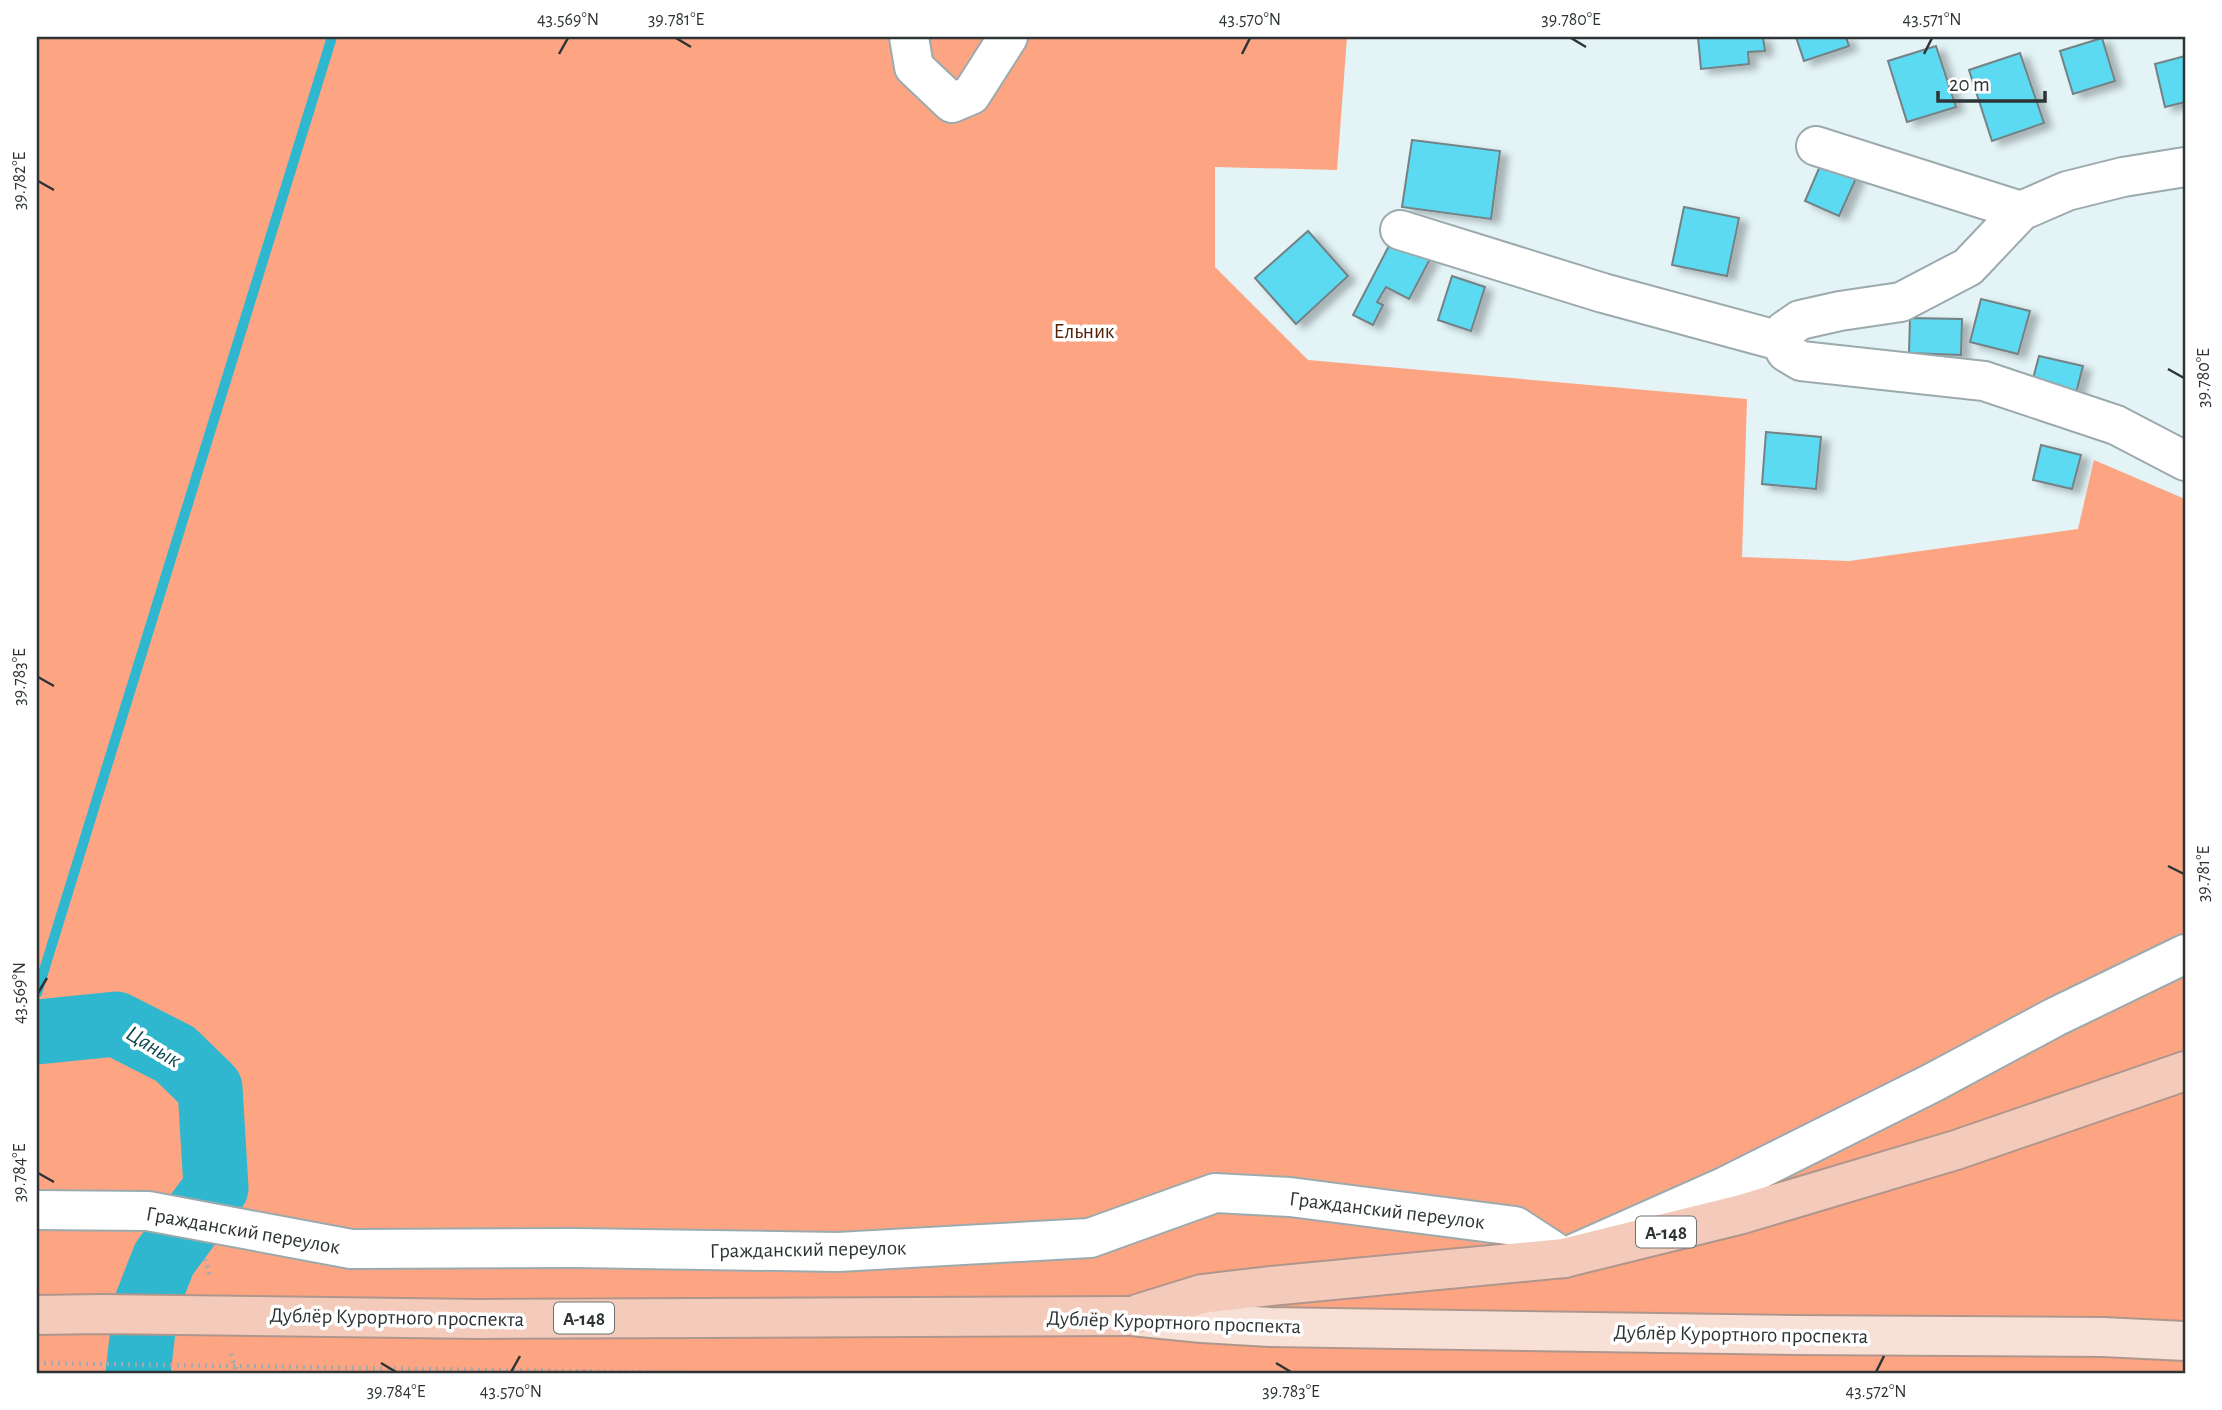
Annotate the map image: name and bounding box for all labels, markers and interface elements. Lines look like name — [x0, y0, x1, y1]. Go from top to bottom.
text: 43.569°N — [537, 11, 599, 29]
text: 39.781°E — [648, 11, 704, 29]
text: 43.570°N — [1219, 11, 1281, 29]
text: 39.780°E — [1541, 11, 1601, 29]
text: 43.571°N — [1903, 11, 1962, 29]
scale bar — [1938, 60, 2045, 104]
text: 20 m — [1949, 74, 1990, 95]
text: 39.782°E — [11, 152, 29, 210]
park label: Ельник — [1054, 321, 1115, 342]
text: 39.780°E — [2195, 348, 2213, 408]
text: 39.783°E — [11, 648, 29, 706]
text: 39.781°E — [2195, 846, 2213, 902]
text: 43.569°N — [11, 962, 29, 1024]
water label: Цанык — [122, 1022, 185, 1073]
text: 39.784°E — [11, 1143, 29, 1202]
street label: Гражданский переулок — [1288, 1188, 1486, 1233]
street label: Гражданский переулок — [144, 1203, 342, 1258]
road number: А-148 — [1636, 1216, 1696, 1248]
street label: Гражданский переулок — [709, 1237, 907, 1262]
road number: А-148 — [554, 1302, 614, 1334]
street label: Дублёр Курортного проспекта — [270, 1305, 525, 1330]
street label: Дублёр Курортного проспекта — [1046, 1308, 1302, 1337]
street label: Дублёр Курортного проспекта — [1614, 1322, 1869, 1347]
text: 39.784°E — [367, 1383, 426, 1401]
text: 43.570°N — [480, 1383, 542, 1401]
text: 39.783°E — [1262, 1383, 1320, 1401]
text: 43.572°N — [1846, 1383, 1906, 1401]

